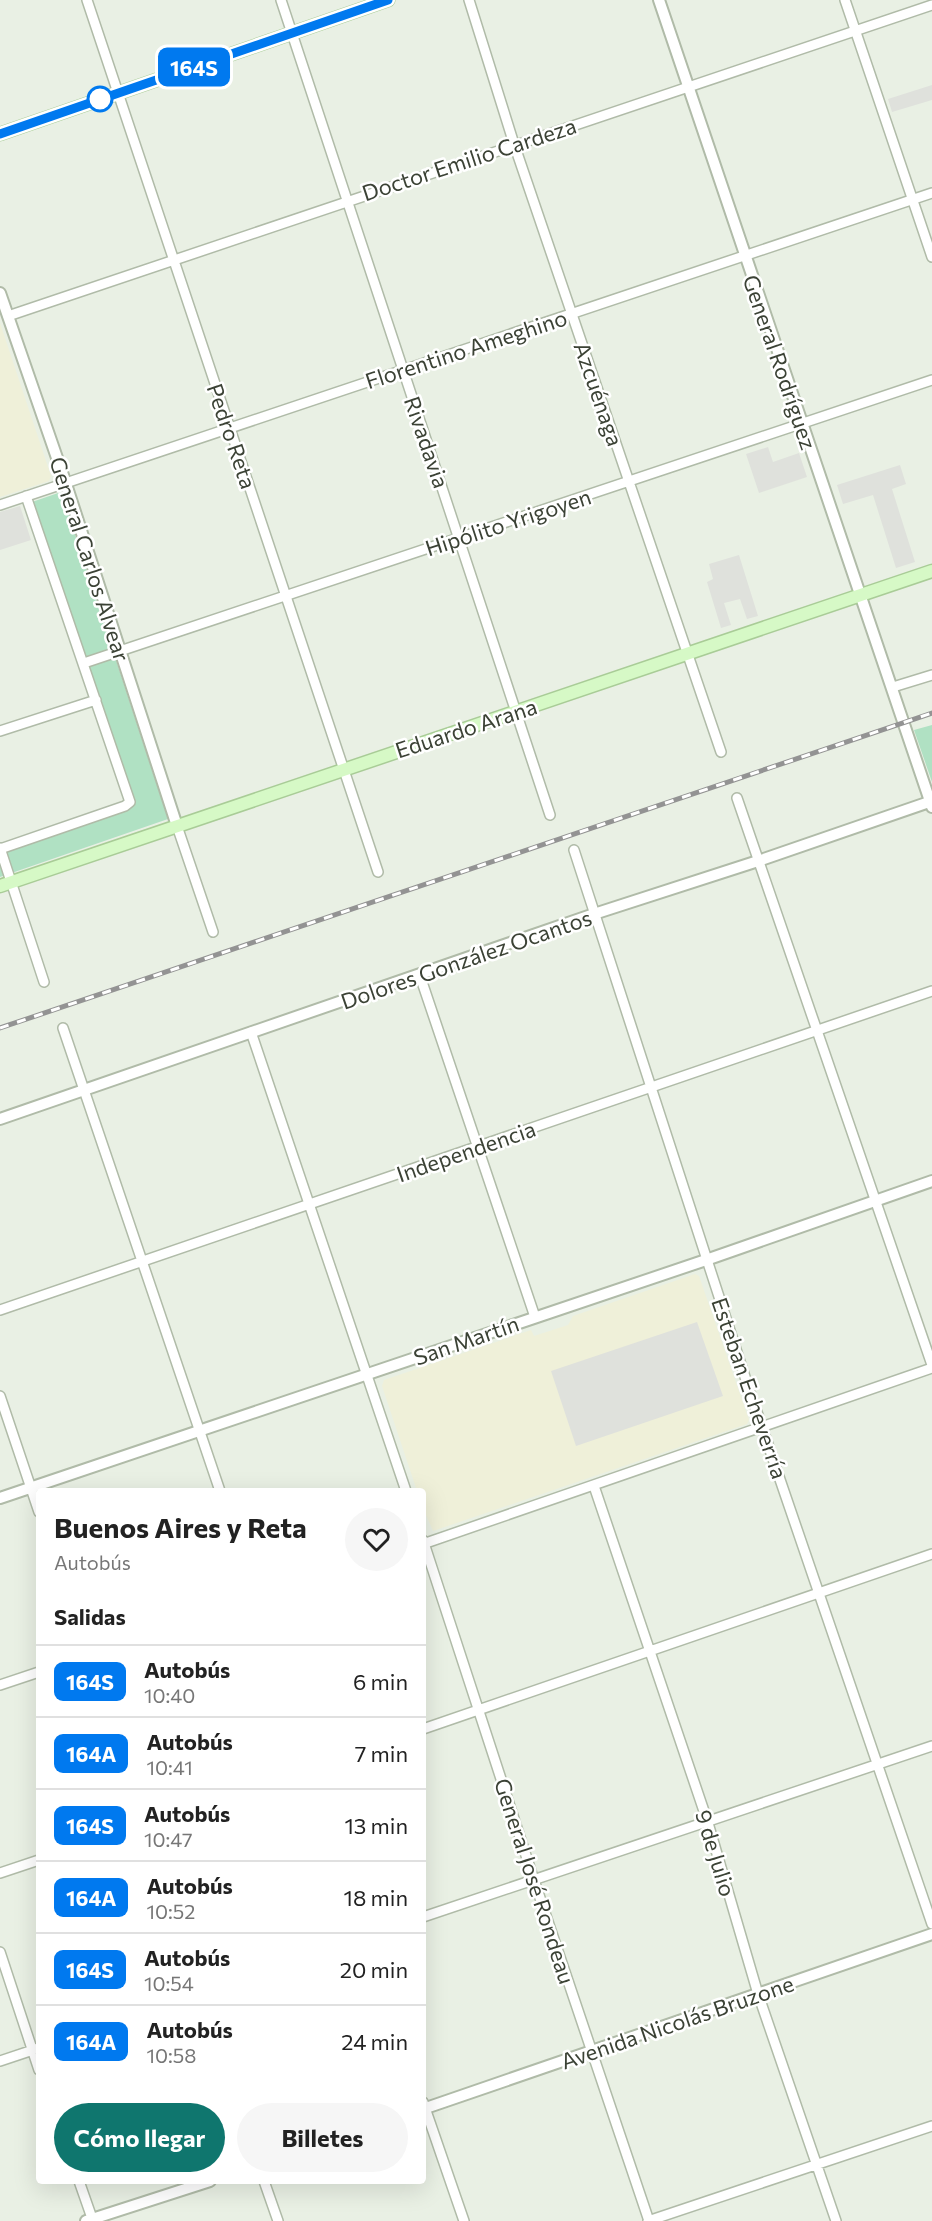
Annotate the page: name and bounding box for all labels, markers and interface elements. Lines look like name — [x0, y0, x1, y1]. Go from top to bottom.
line badge: 164S — [152, 48, 236, 86]
text: 164S — [170, 55, 218, 80]
unlabelled marker — [87, 86, 113, 112]
street label: Doctor Emilio Cardeza — [359, 112, 579, 206]
street label: General Rodríguez — [737, 271, 823, 453]
street label: Florentino Ameghino — [362, 304, 570, 394]
street label: Azcuénaga — [569, 338, 629, 450]
street label: Pedro Reta — [201, 380, 263, 492]
street label: Rivadavia — [399, 393, 455, 491]
street label: General Carlos Alvear — [44, 453, 136, 665]
street label: Hipólito Yrigoyen — [422, 482, 594, 562]
street label: Eduardo Arana — [392, 692, 540, 764]
street label: Dolores González Ocantos — [337, 903, 595, 1015]
street label: Independencia — [393, 1115, 539, 1187]
street label: Esteban Echeverría — [706, 1294, 794, 1482]
street label: San Martín — [410, 1309, 522, 1371]
button: heart — [345, 1508, 408, 1571]
text: Buenos Aires y Reta — [54, 1510, 307, 1544]
text: Autobús — [54, 1550, 131, 1574]
text: Salidas — [54, 1603, 126, 1630]
text: Autobús — [144, 1656, 230, 1683]
text: 6 min — [353, 1668, 408, 1695]
text: 164S — [66, 1669, 114, 1694]
text: 10:40 — [144, 1683, 195, 1707]
text: Autobús — [146, 1728, 233, 1755]
text: 7 min — [355, 1740, 408, 1767]
text: 164A — [66, 1741, 116, 1766]
text: 10:41 — [146, 1755, 193, 1779]
street label: General José Rondeau — [489, 1775, 581, 1987]
text: Autobús — [144, 1800, 230, 1827]
street label: 9 de Julio — [690, 1806, 742, 1900]
text: 13 min — [344, 1812, 408, 1839]
text: 164S — [66, 1813, 114, 1838]
text: 10:47 — [144, 1827, 192, 1851]
text: Autobús — [146, 1872, 233, 1899]
text: 18 min — [344, 1884, 408, 1911]
text: 164A — [66, 1885, 116, 1910]
text: 10:52 — [146, 1899, 195, 1923]
text: Autobús — [144, 1944, 230, 1971]
text: 20 min — [340, 1956, 408, 1983]
text: 164S — [66, 1957, 114, 1982]
street label: Avenida Nicolás Bruzone — [557, 1969, 797, 2075]
text: 10:54 — [144, 1971, 194, 1995]
text: Autobús — [146, 2016, 233, 2043]
text: 24 min — [341, 2028, 408, 2055]
text: 164A — [66, 2029, 116, 2054]
text: 10:58 — [146, 2043, 196, 2067]
button: Cómo llegar — [54, 2103, 225, 2172]
button: Billetes — [237, 2103, 408, 2172]

